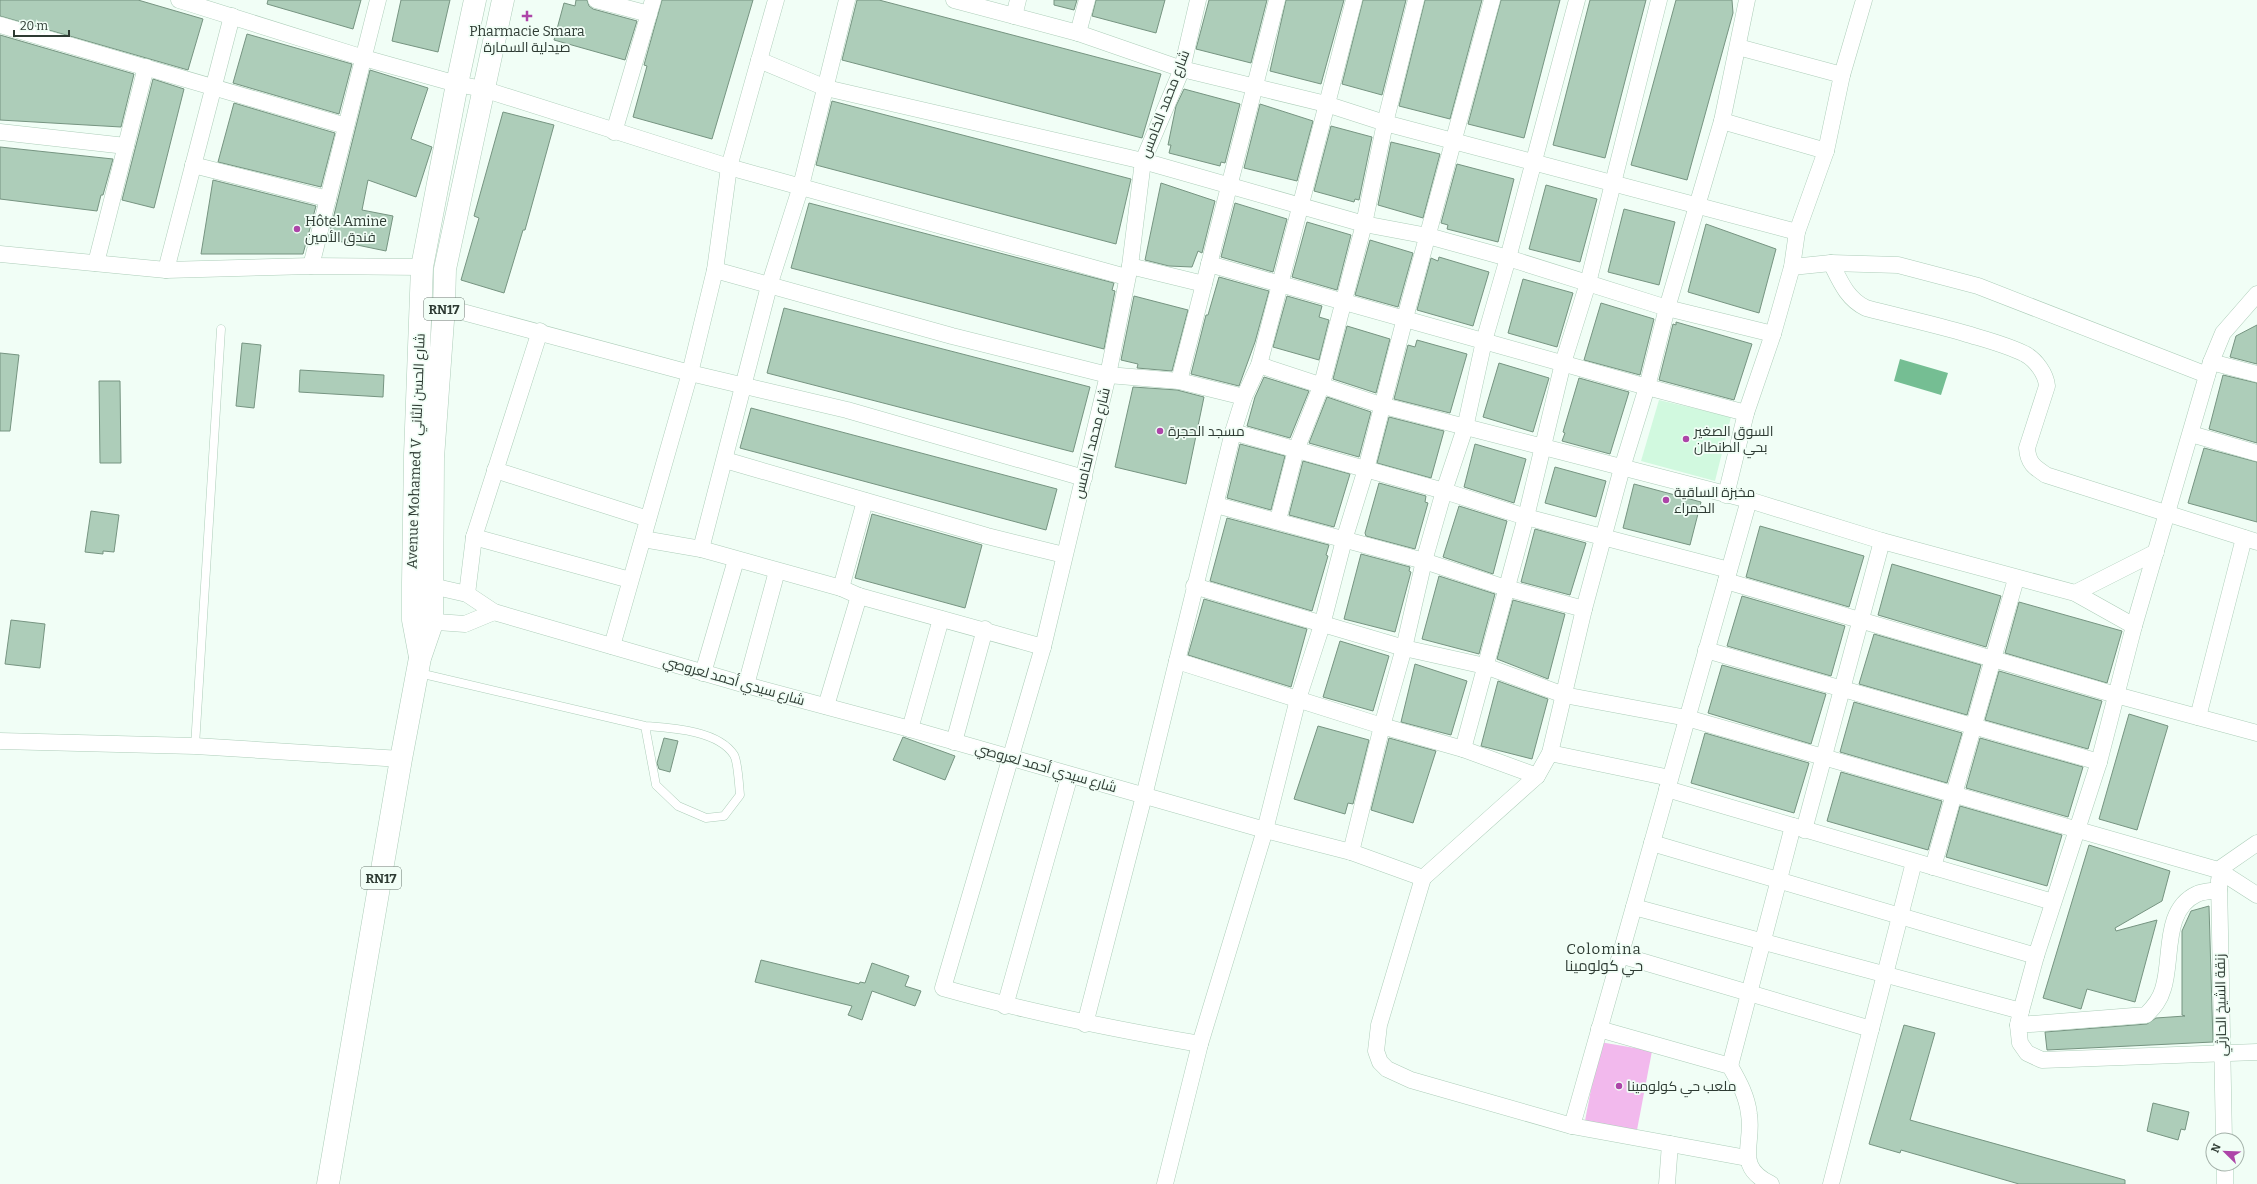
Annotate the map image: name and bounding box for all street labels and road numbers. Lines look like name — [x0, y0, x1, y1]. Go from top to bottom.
street label: شارع محمد الخامس — [1137, 48, 1193, 160]
road number: RN17 — [424, 298, 464, 320]
street label: Avenue Mohamed V شارع الحسن الثاني — [403, 333, 432, 569]
street label: شارع محمد الخامس — [1070, 386, 1114, 500]
street label: شارع سيدي أحمد لعروصي — [660, 652, 807, 712]
street label: شارع سيدي أحمد لعروصي — [972, 739, 1119, 799]
road number: RN17 — [361, 867, 401, 889]
street label: زنقة الشيخ الحارثي — [2212, 954, 2233, 1056]

